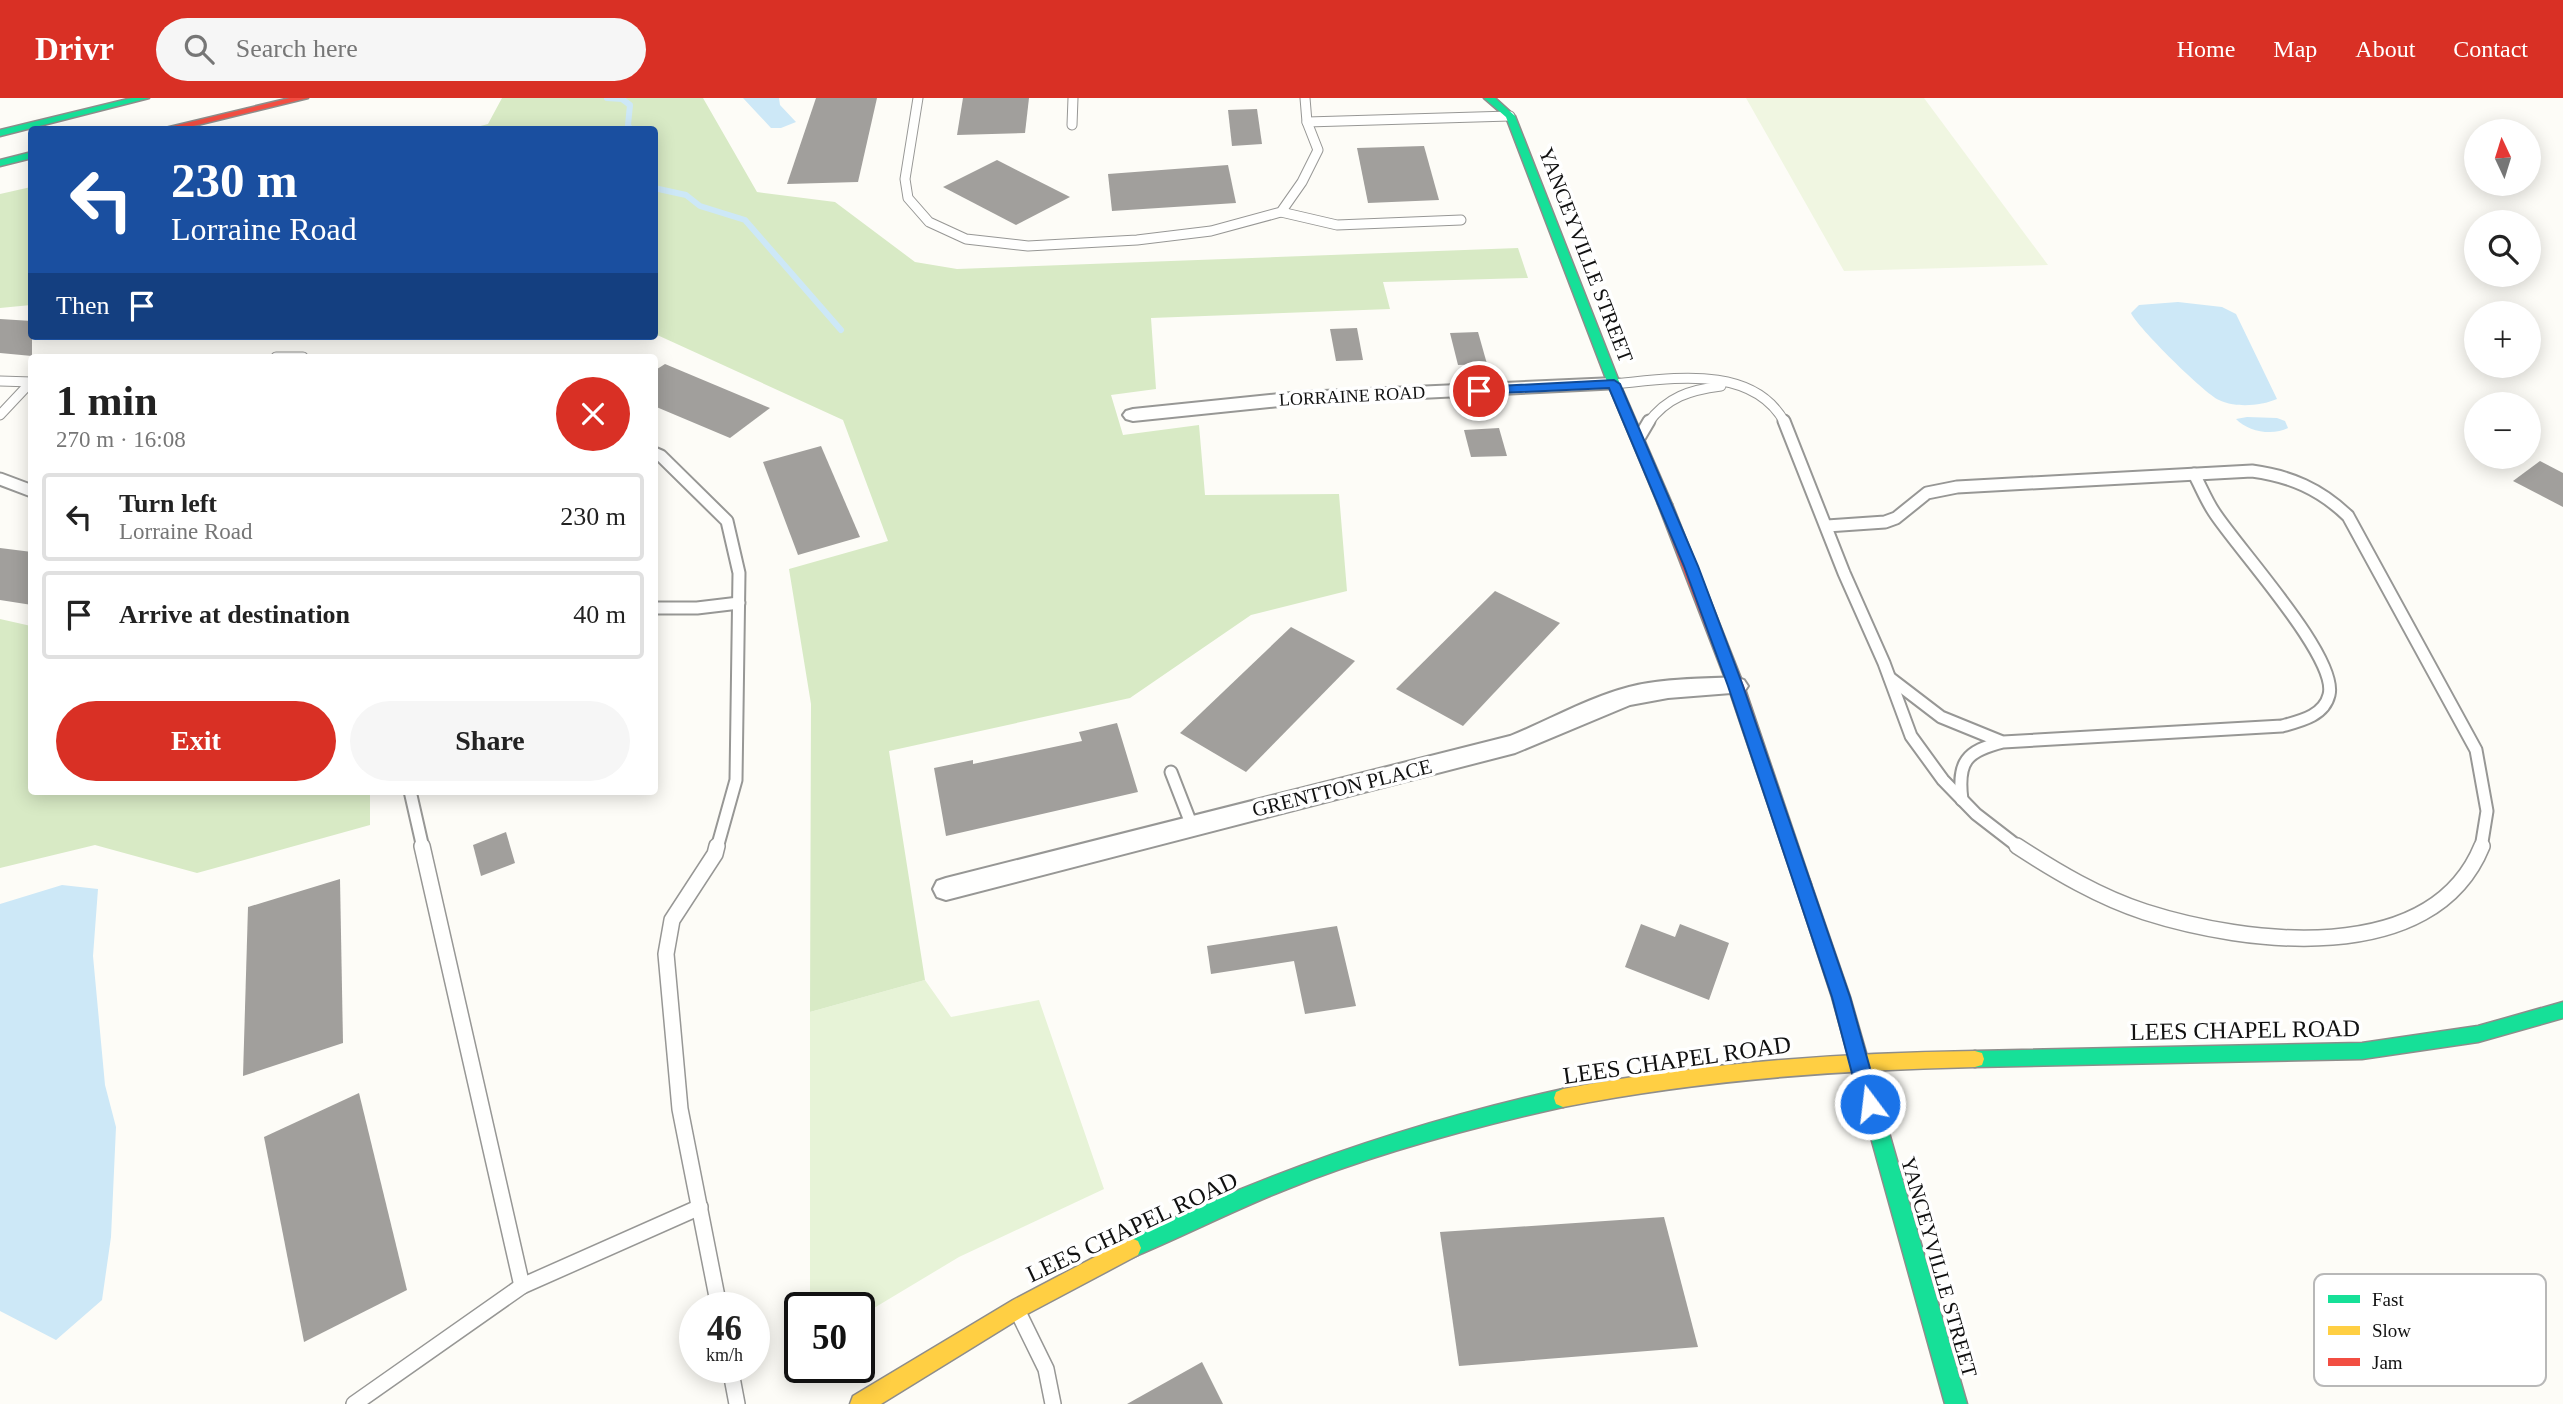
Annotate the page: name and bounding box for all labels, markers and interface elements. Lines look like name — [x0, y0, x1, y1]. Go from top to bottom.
search box — [156, 18, 646, 81]
icon: search — [180, 30, 218, 68]
text: Drivr — [35, 31, 114, 67]
text: Search here — [236, 34, 358, 63]
text: Home — [2177, 36, 2235, 62]
text: Map — [2273, 36, 2317, 62]
text: About — [2355, 36, 2415, 62]
text: Contact — [2453, 36, 2528, 62]
north arrow — [2464, 119, 2541, 196]
map controls — [2464, 119, 2541, 469]
street label: YANCEYVILLE STREET — [1534, 144, 1638, 366]
text: 230 m — [171, 153, 298, 208]
icon: left — [56, 154, 147, 245]
button: search — [2464, 210, 2541, 287]
text: Lorraine Road — [171, 211, 357, 247]
icon: arrive — [123, 287, 161, 325]
text: Then — [56, 291, 109, 320]
button: + — [2464, 301, 2541, 378]
pin — [1449, 361, 1509, 421]
icon: arrive — [1460, 372, 1498, 410]
button: close — [556, 377, 630, 451]
text: 1 min — [56, 378, 158, 424]
street label: LORRAINE ROAD — [1278, 382, 1426, 410]
button: − — [2464, 392, 2541, 469]
text: 270 m · 16:08 — [56, 427, 186, 452]
text: Turn left — [119, 489, 217, 518]
icon: left — [60, 498, 98, 536]
text: 230 m — [560, 502, 626, 531]
text: Lorraine Road — [119, 519, 252, 544]
icon: arrive — [60, 596, 98, 634]
text: Arrive at destination — [119, 600, 350, 629]
text: 40 m — [573, 600, 626, 629]
button: Exit — [56, 701, 336, 781]
button: Share — [350, 701, 630, 781]
street label: GRENTTON PLACE — [1250, 754, 1434, 822]
street label: LEES CHAPEL ROAD — [2130, 1015, 2360, 1045]
street label: LEES CHAPEL ROAD — [1561, 1031, 1793, 1089]
position arrow — [1833, 1067, 1907, 1141]
street label: YANCEYVILLE STREET — [1896, 1154, 1982, 1380]
street label: LEES CHAPEL ROAD — [1022, 1167, 1242, 1287]
legend — [2314, 1274, 2546, 1386]
text: Fast — [2372, 1289, 2404, 1310]
speed limit sign: 50 — [784, 1292, 875, 1383]
text: 46 — [707, 1309, 742, 1348]
text: Slow — [2372, 1320, 2411, 1341]
text: km/h — [706, 1345, 743, 1365]
text: Jam — [2372, 1352, 2403, 1373]

